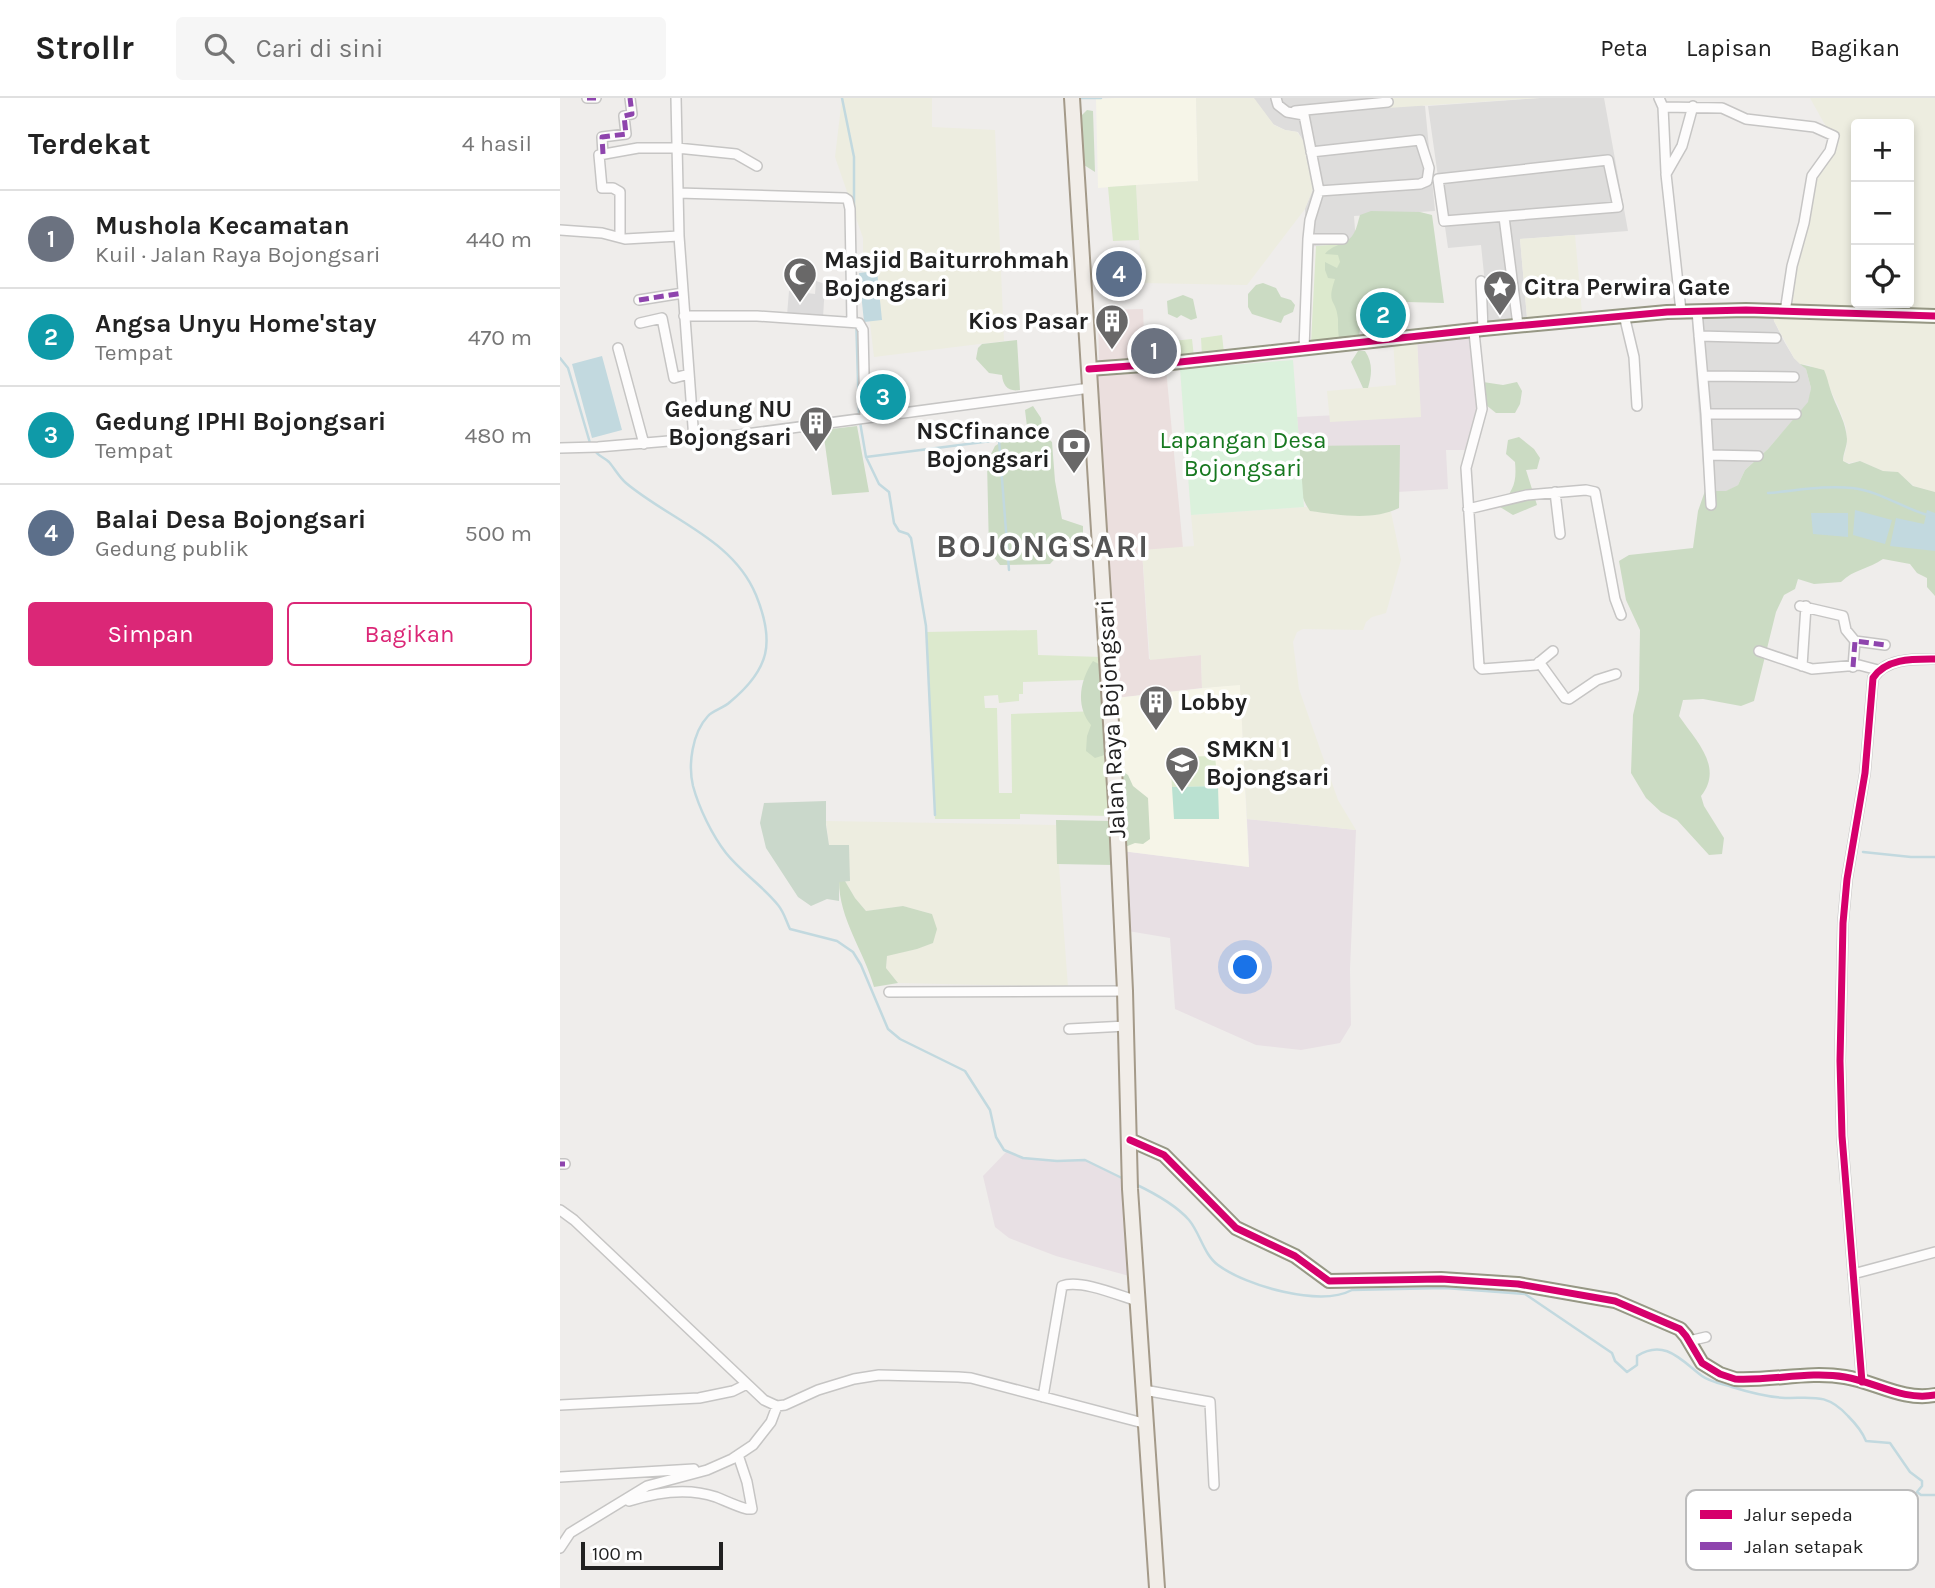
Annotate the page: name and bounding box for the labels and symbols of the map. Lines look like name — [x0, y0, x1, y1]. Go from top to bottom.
place label: Masjid Baiturrohmah Bojongsari — [824, 246, 1070, 302]
pin: 4 — [1096, 248, 1142, 300]
mosque icon: Masjid Baiturrohmah Bojongsari — [781, 255, 819, 304]
place icon: Citra Perwira Gate — [1481, 268, 1519, 317]
place label: Citra Perwira Gate — [1524, 273, 1730, 301]
pin: 2 — [1360, 289, 1406, 341]
building icon: Kios Pasar — [1093, 302, 1131, 351]
place label: Kios Pasar — [968, 307, 1089, 335]
pin: 1 — [1131, 325, 1177, 377]
pin: 3 — [860, 371, 906, 423]
place label: Gedung NU Bojongsari — [664, 395, 792, 451]
building icon: Gedung NU Bojongsari — [797, 404, 835, 453]
place label: NSCfinance Bojongsari — [916, 417, 1050, 473]
bank icon: NSCfinance Bojongsari — [1055, 426, 1093, 475]
park label: Lapangan Desa Bojongsari — [1159, 426, 1327, 482]
district label: BOJONGSARI — [936, 528, 1150, 565]
street label: Jalan Raya Bojongsari — [1091, 599, 1131, 839]
building icon: Lobby — [1137, 683, 1175, 732]
place label: Lobby — [1180, 688, 1247, 716]
place label: SMKN 1 Bojongsari — [1206, 735, 1330, 791]
school or university icon: SMKN 1 Bojongsari — [1163, 744, 1201, 793]
your location — [1228, 950, 1262, 984]
legend — [1686, 1490, 1918, 1570]
text: Jalur sepeda — [1744, 1504, 1853, 1526]
text: Jalan setapak — [1744, 1536, 1864, 1558]
scale bar — [581, 1539, 723, 1571]

